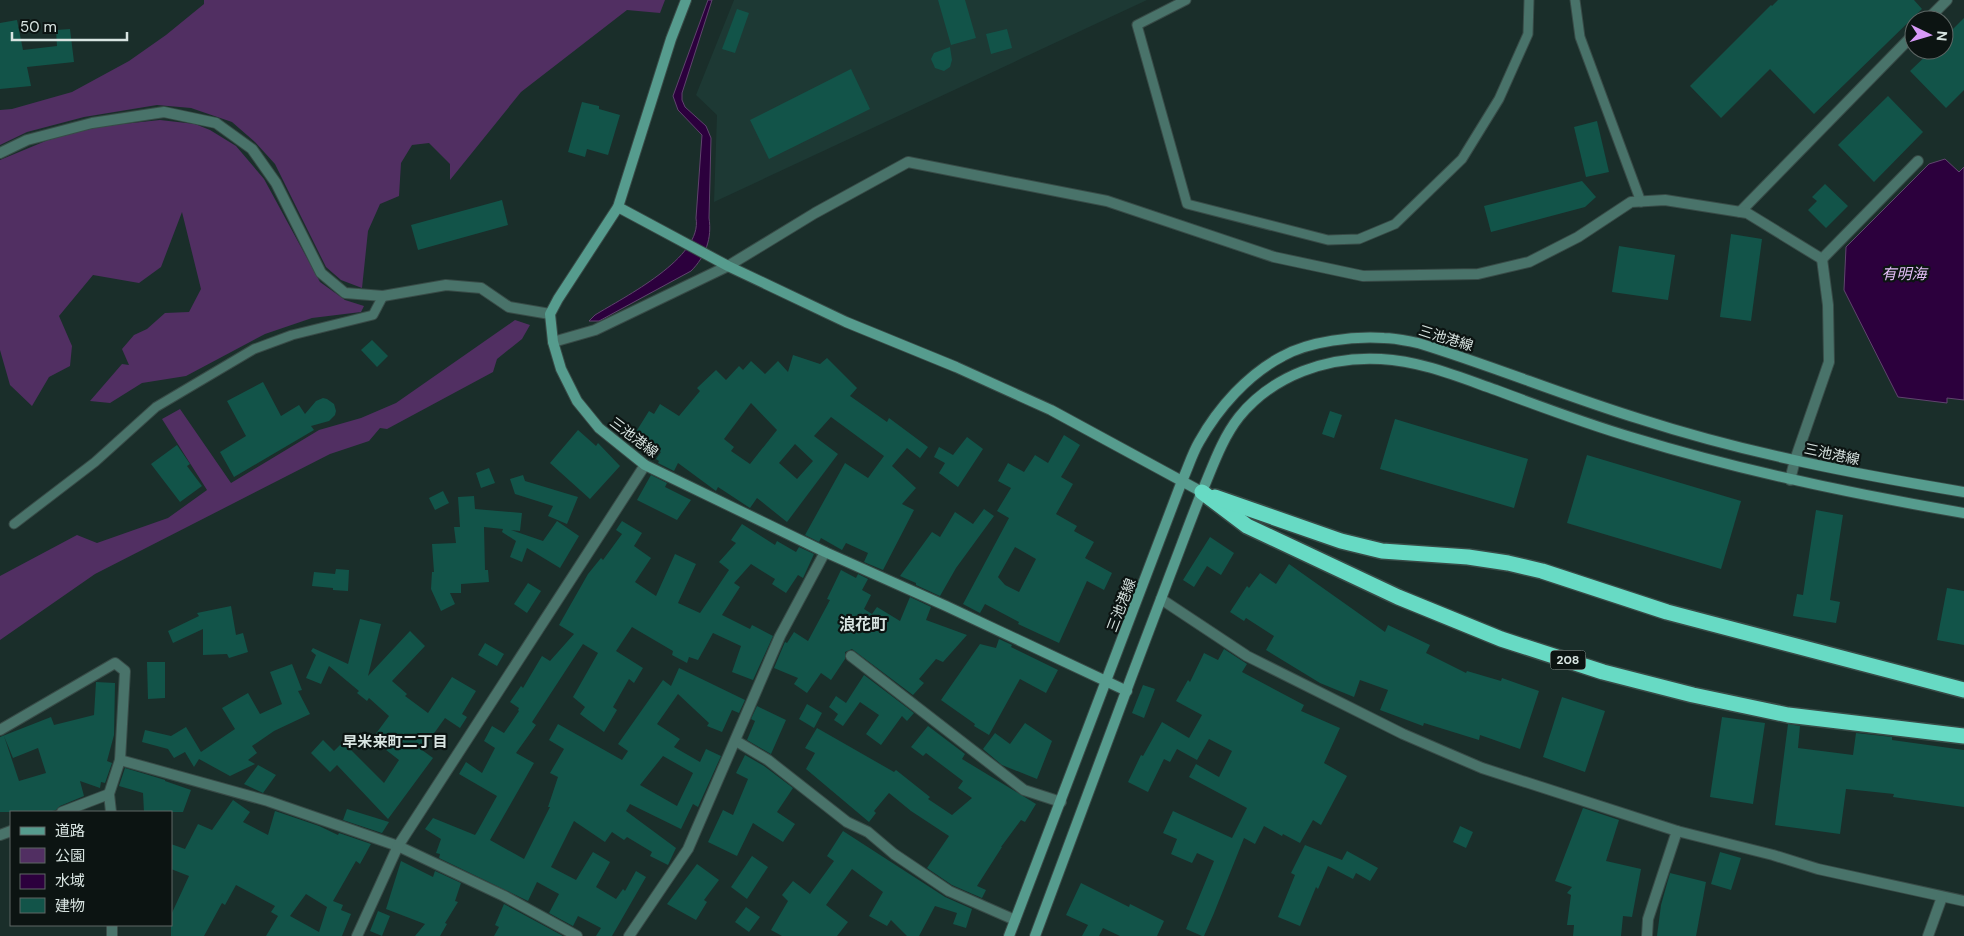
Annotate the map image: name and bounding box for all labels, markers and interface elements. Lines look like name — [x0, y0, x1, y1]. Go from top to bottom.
scale bar — [12, 10, 128, 42]
north arrow — [1904, 10, 1954, 60]
text: 50 m — [20, 17, 57, 37]
text: N — [1933, 30, 1951, 42]
water label: 有明海 — [1881, 264, 1928, 284]
street label: 三池港線 — [1417, 321, 1475, 355]
street label: 三池港線 — [606, 413, 662, 461]
street label: 三池港線 — [1803, 439, 1861, 469]
street label: 三池港線 — [1103, 576, 1139, 634]
district label: 浪花町 — [839, 614, 887, 635]
road number: 208 — [1550, 650, 1586, 670]
district label: 早米来町二丁目 — [342, 732, 448, 752]
legend — [10, 811, 172, 926]
text: 道路 — [55, 821, 85, 841]
text: 公園 — [55, 846, 85, 866]
text: 水域 — [55, 871, 85, 891]
text: 建物 — [55, 896, 85, 916]

